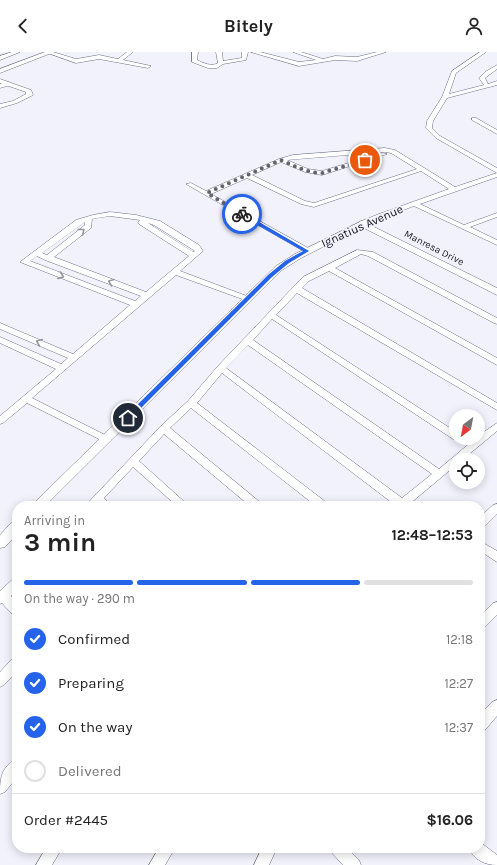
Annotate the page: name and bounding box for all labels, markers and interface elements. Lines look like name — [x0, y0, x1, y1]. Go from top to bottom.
icon: back — [12, 15, 34, 37]
text: Bitely — [224, 15, 273, 37]
icon: person — [463, 15, 485, 37]
pin — [348, 143, 382, 177]
icon: bag — [354, 149, 376, 171]
courier — [222, 194, 262, 234]
street label: Ignatius Avenue — [319, 202, 405, 250]
icon: bike — [231, 203, 253, 225]
one-way arrow — [77, 228, 85, 235]
street label: Manresa Drive — [402, 228, 466, 268]
one-way arrow — [57, 271, 64, 279]
one-way arrow — [108, 278, 115, 286]
one-way arrow — [36, 339, 43, 347]
pin — [111, 401, 145, 435]
icon: home — [117, 407, 139, 429]
north arrow — [449, 409, 485, 445]
map controls — [449, 409, 485, 489]
button: locate — [449, 453, 485, 489]
text: Arriving in — [24, 513, 85, 528]
text: 12:48–12:53 — [392, 526, 473, 544]
text: 3 min — [24, 527, 96, 558]
text: On the way · 290 m — [24, 591, 135, 606]
icon: check — [24, 628, 46, 650]
text: Confirmed — [58, 630, 130, 648]
text: 12:18 — [446, 632, 473, 647]
icon: check — [24, 672, 46, 694]
text: Preparing — [58, 674, 124, 692]
text: 12:27 — [445, 676, 473, 691]
icon: check — [24, 716, 46, 738]
text: On the way — [58, 718, 132, 736]
text: 12:37 — [444, 720, 473, 735]
text: Delivered — [58, 762, 122, 780]
text: Order #2445 — [24, 811, 108, 829]
text: $16.06 — [426, 811, 473, 829]

